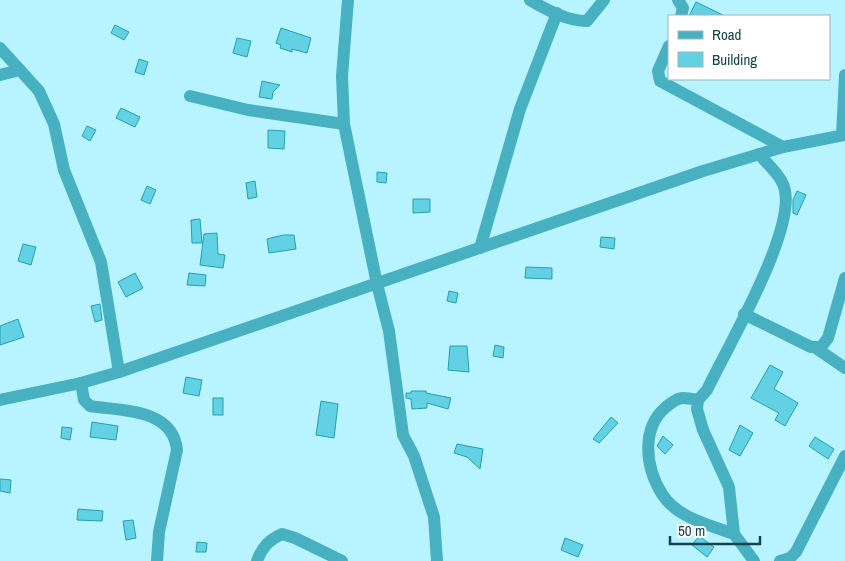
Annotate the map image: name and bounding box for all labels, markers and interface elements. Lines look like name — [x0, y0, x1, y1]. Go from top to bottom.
legend — [668, 15, 830, 80]
text: Road — [712, 24, 741, 45]
text: Building — [712, 49, 757, 70]
scale bar — [670, 514, 760, 546]
text: 50 m — [678, 520, 705, 541]

